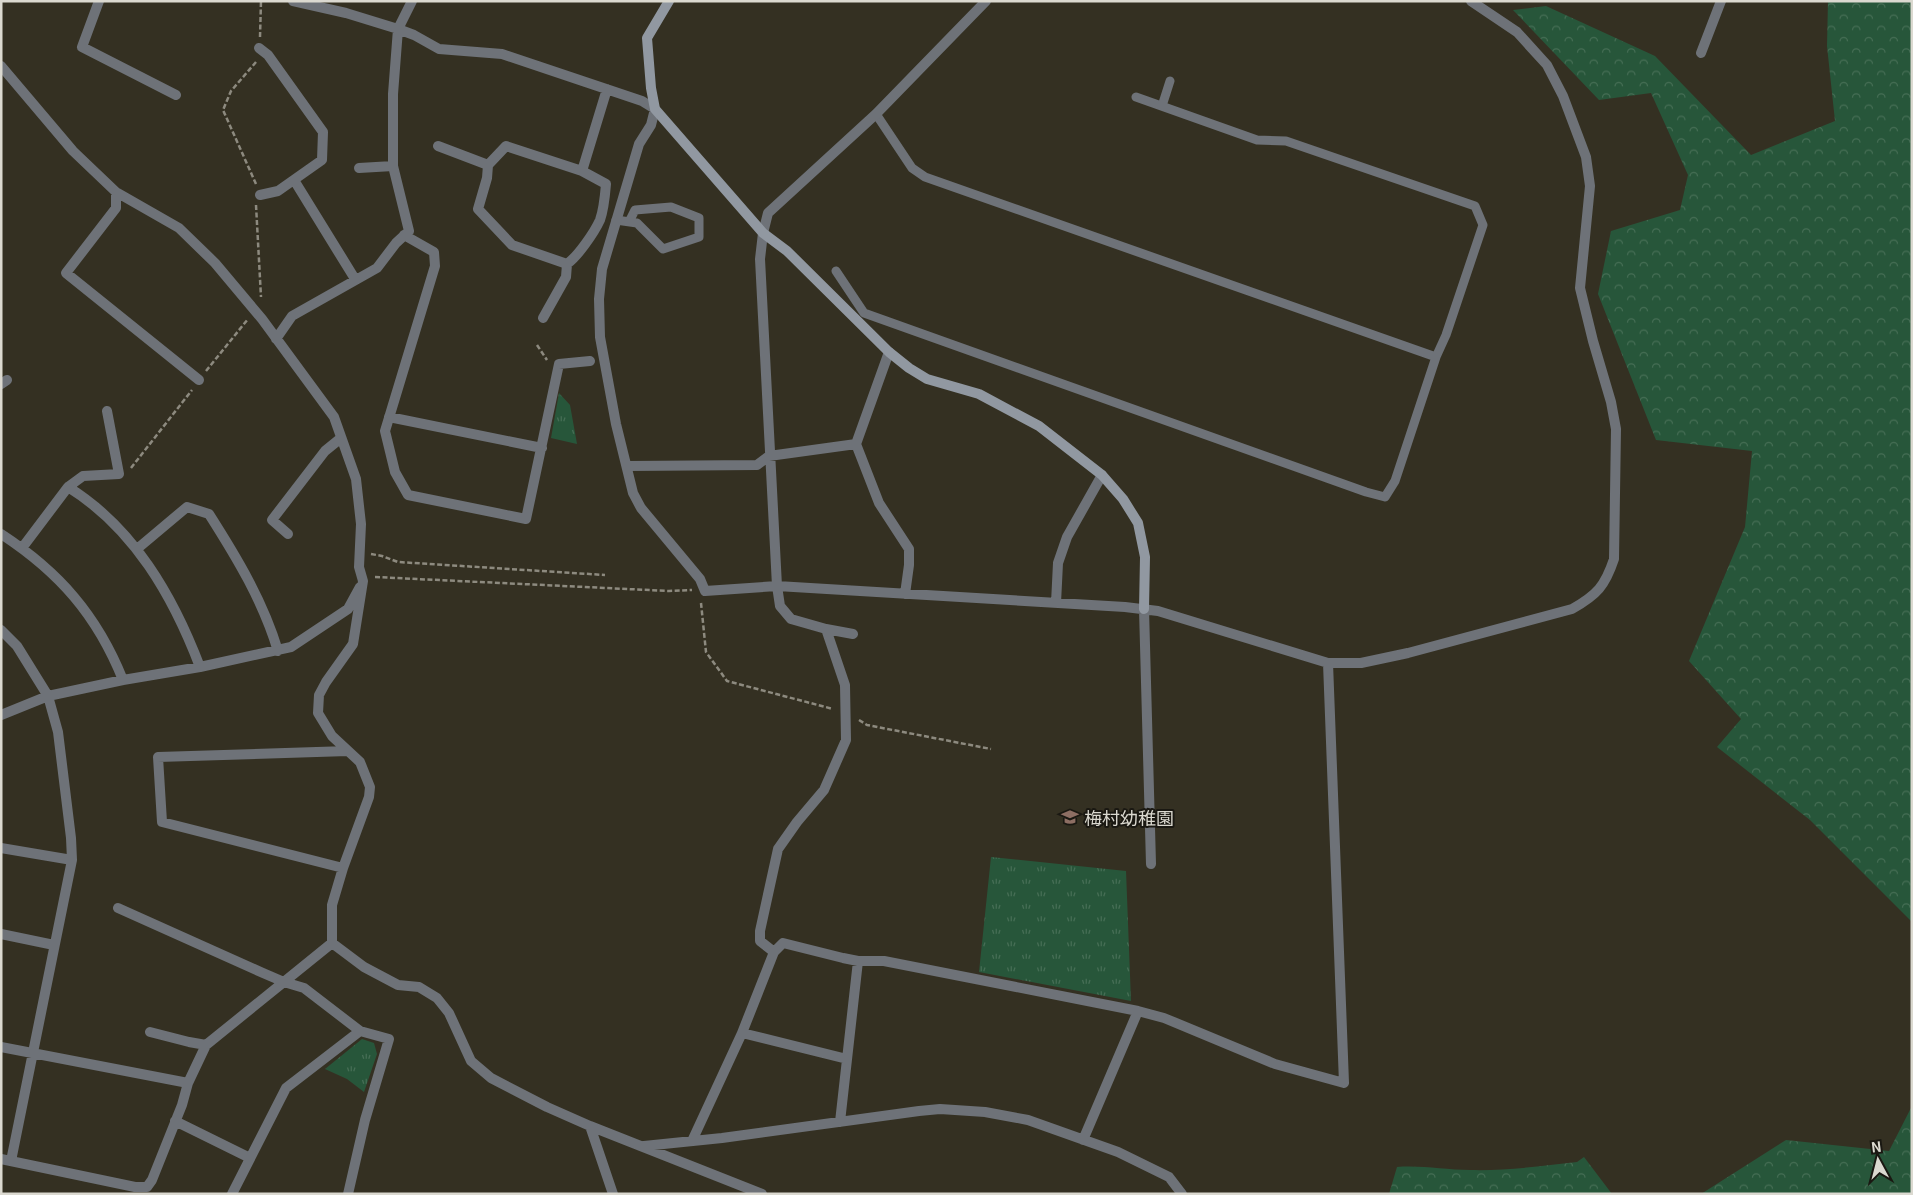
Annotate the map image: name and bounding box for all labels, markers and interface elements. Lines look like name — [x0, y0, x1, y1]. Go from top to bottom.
place label: 梅村幼稚園 — [1084, 804, 1174, 830]
school or university icon: 梅村幼稚園 — [1060, 807, 1080, 827]
north arrow — [1853, 1135, 1903, 1185]
text: N — [1870, 1136, 1883, 1157]

